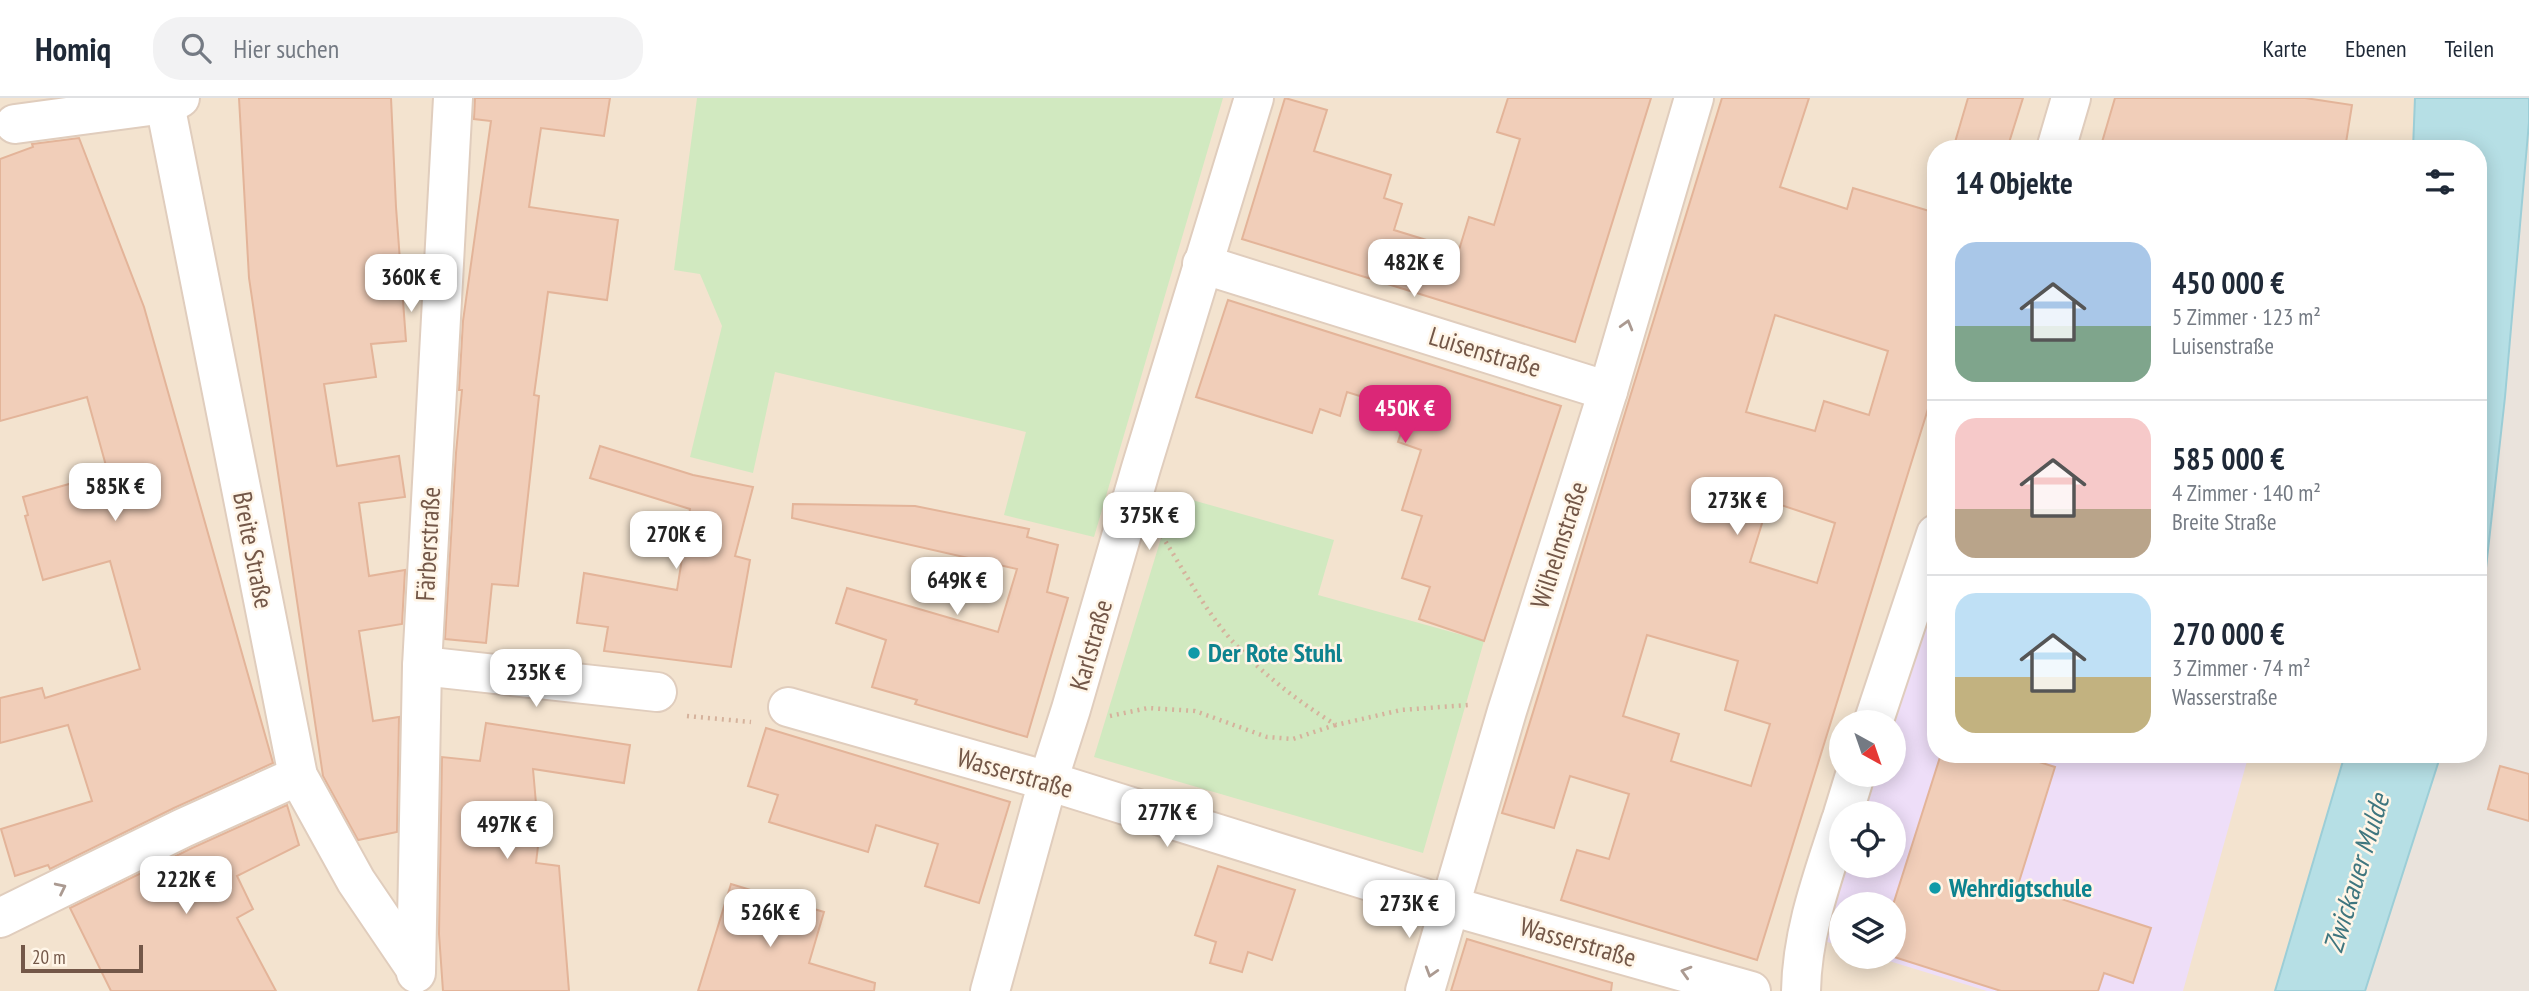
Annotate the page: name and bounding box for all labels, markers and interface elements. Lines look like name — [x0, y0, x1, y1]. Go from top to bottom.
search box — [153, 17, 643, 80]
text: Homiq — [35, 27, 111, 70]
icon: search — [177, 29, 215, 67]
text: Hier suchen — [233, 32, 339, 65]
text: Karte — [2263, 33, 2307, 64]
text: Ebenen — [2345, 33, 2407, 64]
text: Teilen — [2445, 33, 2494, 64]
text: 14 Objekte — [1955, 163, 2073, 202]
icon: filters — [2421, 163, 2459, 201]
pin: 482K € — [1357, 240, 1471, 299]
text: 482K € — [1384, 247, 1444, 276]
pin: 360K € — [354, 254, 468, 314]
text: 360K € — [381, 262, 441, 291]
text: 450 000 € — [2172, 263, 2285, 302]
icon: home — [2011, 270, 2095, 354]
text: 5 Zimmer · 123 m² — [2172, 302, 2321, 331]
street label: Luisenstraße — [1425, 319, 1545, 384]
one-way arrow — [1619, 319, 1634, 331]
text: Luisenstraße — [2172, 331, 2274, 360]
pin: 450K € — [1348, 386, 1462, 445]
text: 450K € — [1375, 393, 1435, 422]
text: 585 000 € — [2172, 439, 2285, 478]
icon: home — [2011, 446, 2095, 530]
pin: 585K € — [58, 464, 172, 523]
text: 585K € — [85, 471, 145, 500]
street label: Wilhelmstraße — [1523, 477, 1594, 612]
pin: 273K € — [1680, 478, 1794, 537]
text: 4 Zimmer · 140 m² — [2172, 478, 2321, 507]
text: 273K € — [1707, 485, 1767, 514]
street label: Färberstraße — [408, 486, 447, 602]
street label: Breite Straße — [226, 489, 281, 611]
pin: 375K € — [1092, 492, 1206, 552]
text: 375K € — [1119, 500, 1179, 529]
text: Breite Straße — [2172, 507, 2277, 536]
pin: 270K € — [619, 512, 733, 571]
text: 270K € — [646, 519, 706, 548]
pin: 649K € — [900, 558, 1014, 617]
text: 649K € — [927, 565, 987, 594]
street label: Karlstraße — [1062, 596, 1119, 694]
text: 270 000 € — [2172, 614, 2285, 653]
icon: home — [2011, 621, 2095, 705]
place label: Der Rote Stuhl — [1208, 636, 1343, 669]
marker: Der Rote Stuhl — [1186, 645, 1202, 661]
pin: 235K € — [479, 650, 593, 709]
text: 3 Zimmer · 74 m² — [2172, 653, 2310, 682]
text: 235K € — [506, 657, 566, 686]
text: Wasserstraße — [2172, 682, 2278, 711]
north arrow — [1829, 710, 1906, 788]
map controls — [1829, 710, 1906, 969]
street label: Wasserstraße — [953, 740, 1077, 805]
water label: Zwickauer Mulde — [2314, 787, 2398, 957]
pin: 277K € — [1110, 790, 1224, 849]
text: 277K € — [1137, 797, 1197, 826]
button: locate — [1829, 801, 1906, 878]
pin: 497K € — [450, 802, 564, 861]
text: 497K € — [477, 809, 537, 838]
pin: 222K € — [129, 856, 243, 916]
text: 222K € — [156, 864, 216, 893]
place label: Wehrdigtschule — [1948, 871, 2092, 904]
pin: 273K € — [1352, 880, 1466, 940]
marker: Wehrdigtschule — [1927, 880, 1943, 896]
one-way arrow — [54, 882, 66, 896]
text: 273K € — [1379, 888, 1439, 917]
pin: 526K € — [713, 890, 827, 949]
button: layers — [1829, 892, 1906, 969]
text: 526K € — [740, 897, 800, 926]
street label: Wasserstraße — [1516, 909, 1640, 974]
scale bar — [21, 942, 144, 974]
text: 20 m — [32, 945, 66, 969]
one-way arrow — [1424, 966, 1439, 978]
one-way arrow — [1680, 966, 1692, 981]

